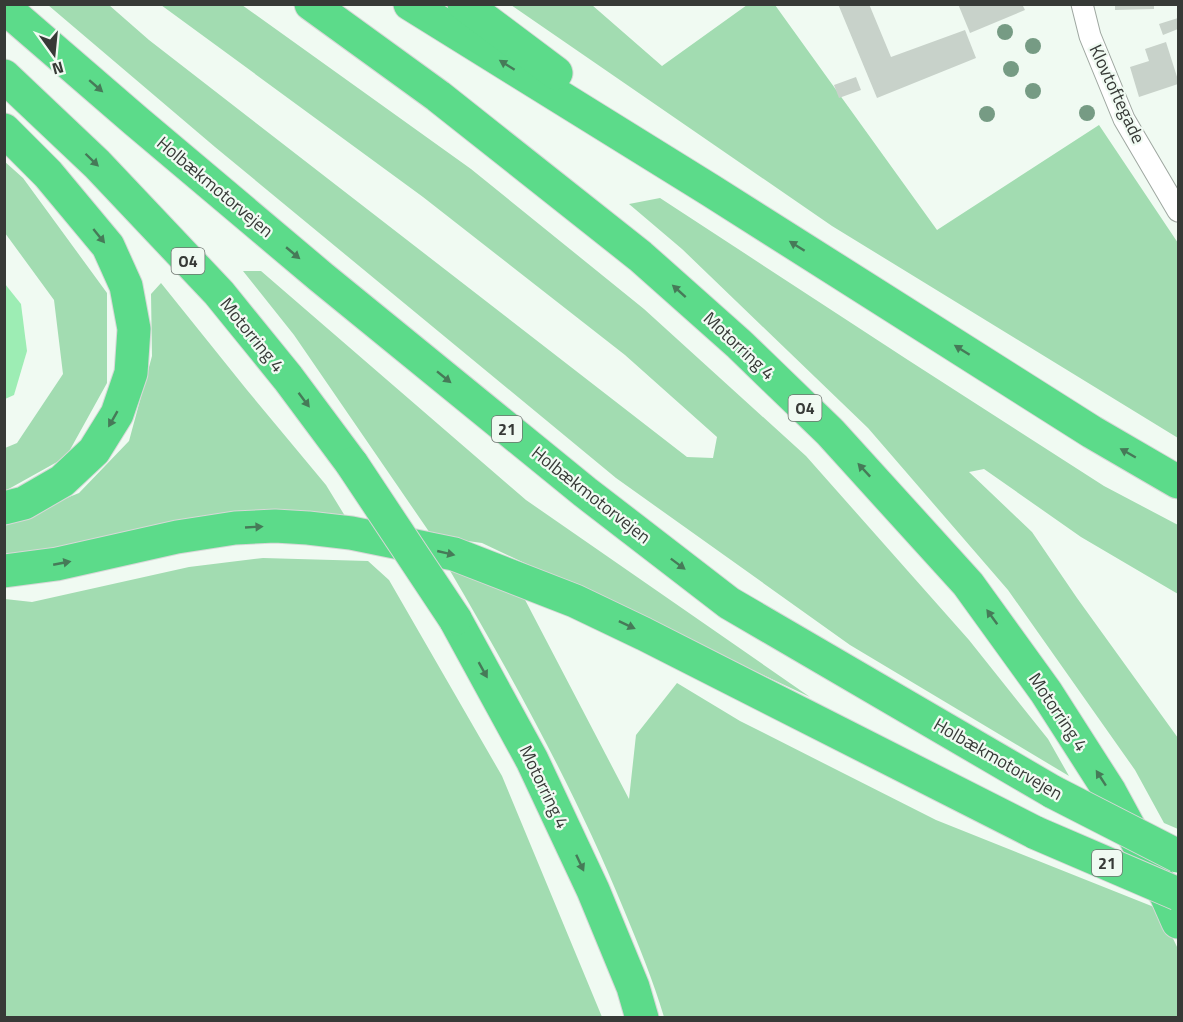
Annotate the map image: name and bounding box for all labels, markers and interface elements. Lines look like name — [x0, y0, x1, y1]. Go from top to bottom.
north arrow — [24, 24, 84, 84]
street label: Klovtoftegade — [1083, 40, 1152, 148]
text: N — [49, 55, 66, 82]
one-way arrow — [499, 59, 515, 70]
one-way arrow — [88, 79, 103, 92]
street label: Holbækmotorvejen — [151, 130, 280, 244]
one-way arrow — [85, 152, 99, 166]
one-way arrow — [93, 228, 106, 244]
one-way arrow — [789, 240, 805, 251]
one-way arrow — [285, 247, 301, 260]
road number: O4 — [172, 248, 204, 274]
one-way arrow — [671, 284, 686, 298]
street label: Motorring 4 — [214, 291, 291, 378]
street label: Motorring 4 — [697, 305, 781, 386]
one-way arrow — [954, 344, 970, 355]
one-way arrow — [436, 371, 451, 383]
one-way arrow — [298, 393, 310, 408]
road number: O4 — [788, 395, 822, 421]
one-way arrow — [108, 411, 118, 428]
road number: 21 — [492, 416, 522, 442]
street label: Holbækmotorvejen — [526, 439, 657, 550]
one-way arrow — [1119, 448, 1136, 458]
one-way arrow — [857, 462, 871, 477]
one-way arrow — [244, 523, 263, 532]
one-way arrow — [437, 548, 456, 558]
one-way arrow — [671, 557, 686, 569]
one-way arrow — [53, 558, 72, 567]
one-way arrow — [986, 609, 998, 624]
one-way arrow — [619, 621, 636, 630]
one-way arrow — [478, 662, 488, 679]
street label: Motorring 4 — [1022, 667, 1095, 756]
street label: Holbækmotorvejen — [929, 711, 1068, 807]
street label: Motorring 4 — [513, 741, 576, 833]
one-way arrow — [1096, 770, 1107, 786]
road number: 21 — [1092, 850, 1122, 876]
one-way arrow — [576, 854, 585, 871]

